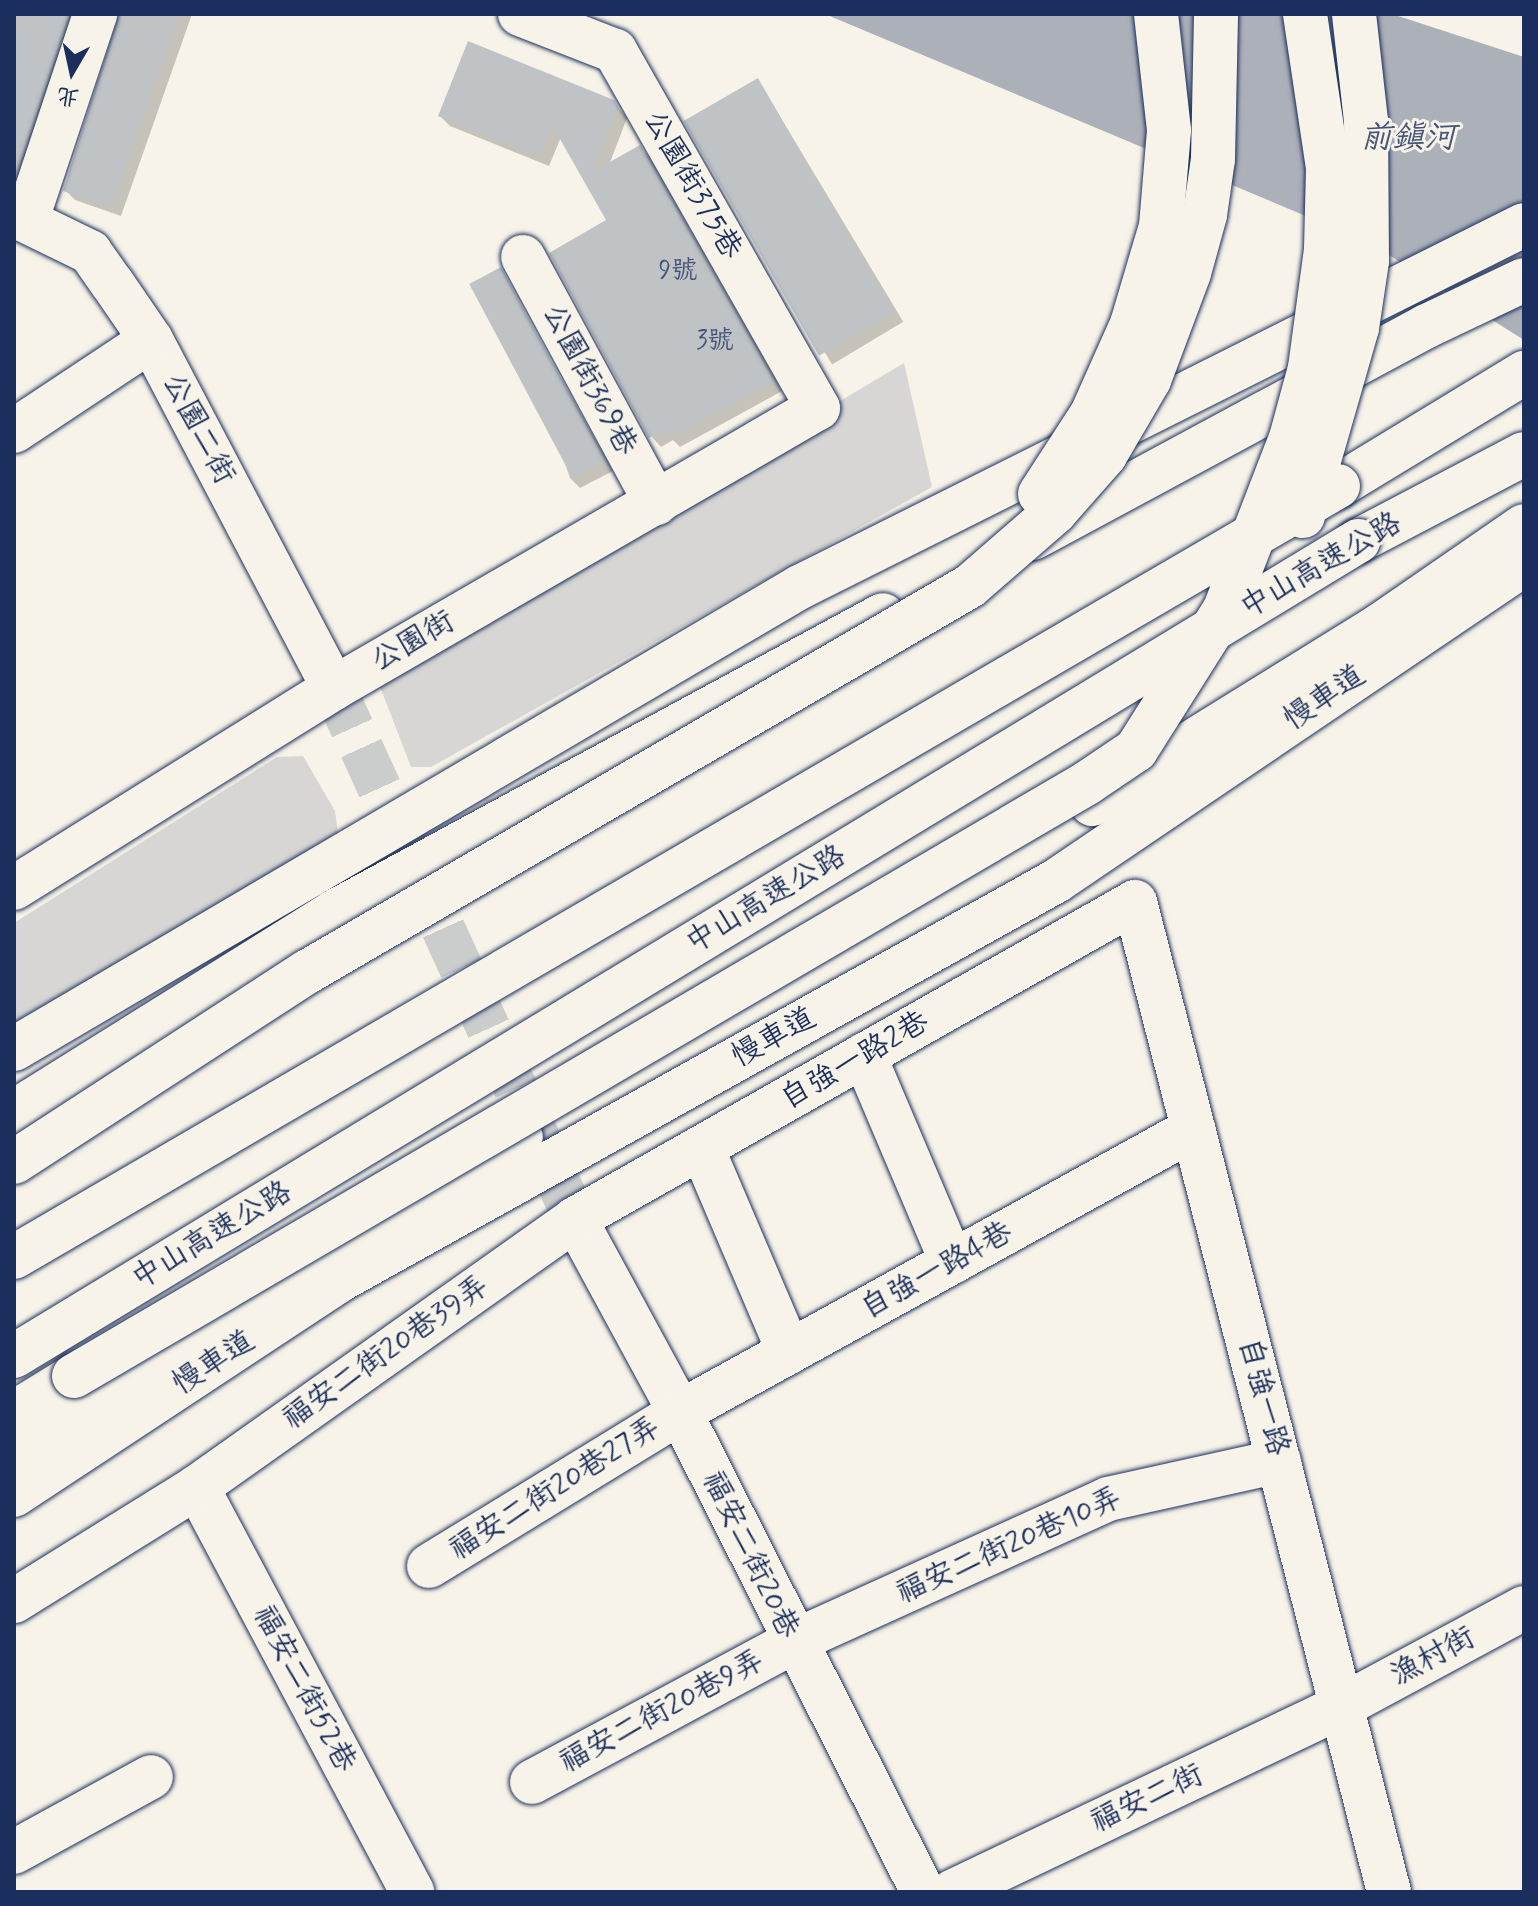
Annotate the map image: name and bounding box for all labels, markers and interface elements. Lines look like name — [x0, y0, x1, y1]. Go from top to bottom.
north arrow — [32, 32, 112, 112]
text: 北 — [55, 80, 81, 111]
street label: 公園街375巷 — [635, 104, 749, 266]
water label: 前鎮河 — [1360, 119, 1456, 157]
house number: 9號 — [659, 256, 697, 288]
street label: 公園街369巷 — [534, 298, 644, 462]
house number: 3號 — [696, 326, 734, 358]
street label: 公園二街 — [154, 368, 242, 490]
street label: 中山高速公路 — [1234, 505, 1408, 627]
street label: 公園街 — [365, 604, 461, 680]
street label: 慢車道 — [1278, 658, 1372, 738]
street label: 中山高速公路 — [680, 838, 852, 962]
street label: 慢車道 — [726, 1000, 822, 1076]
street label: 自強一路2巷 — [775, 1004, 935, 1118]
street label: 中山高速公路 — [126, 1174, 298, 1298]
street label: 自強一路4巷 — [855, 1215, 1019, 1327]
street label: 福安二街20巷39弄 — [276, 1268, 496, 1438]
street label: 慢車道 — [166, 1323, 262, 1403]
street label: 自強一路 — [1230, 1334, 1296, 1460]
street label: 福安二街20巷27弄 — [443, 1410, 667, 1568]
street label: 福安二街20巷 — [694, 1465, 806, 1645]
street label: 福安二街20巷10弄 — [891, 1480, 1127, 1612]
street label: 福安二街52巷 — [245, 1599, 363, 1779]
street label: 漁村街 — [1385, 1620, 1481, 1694]
street label: 福安二街20巷9弄 — [554, 1643, 770, 1781]
street label: 福安二街 — [1085, 1757, 1209, 1841]

